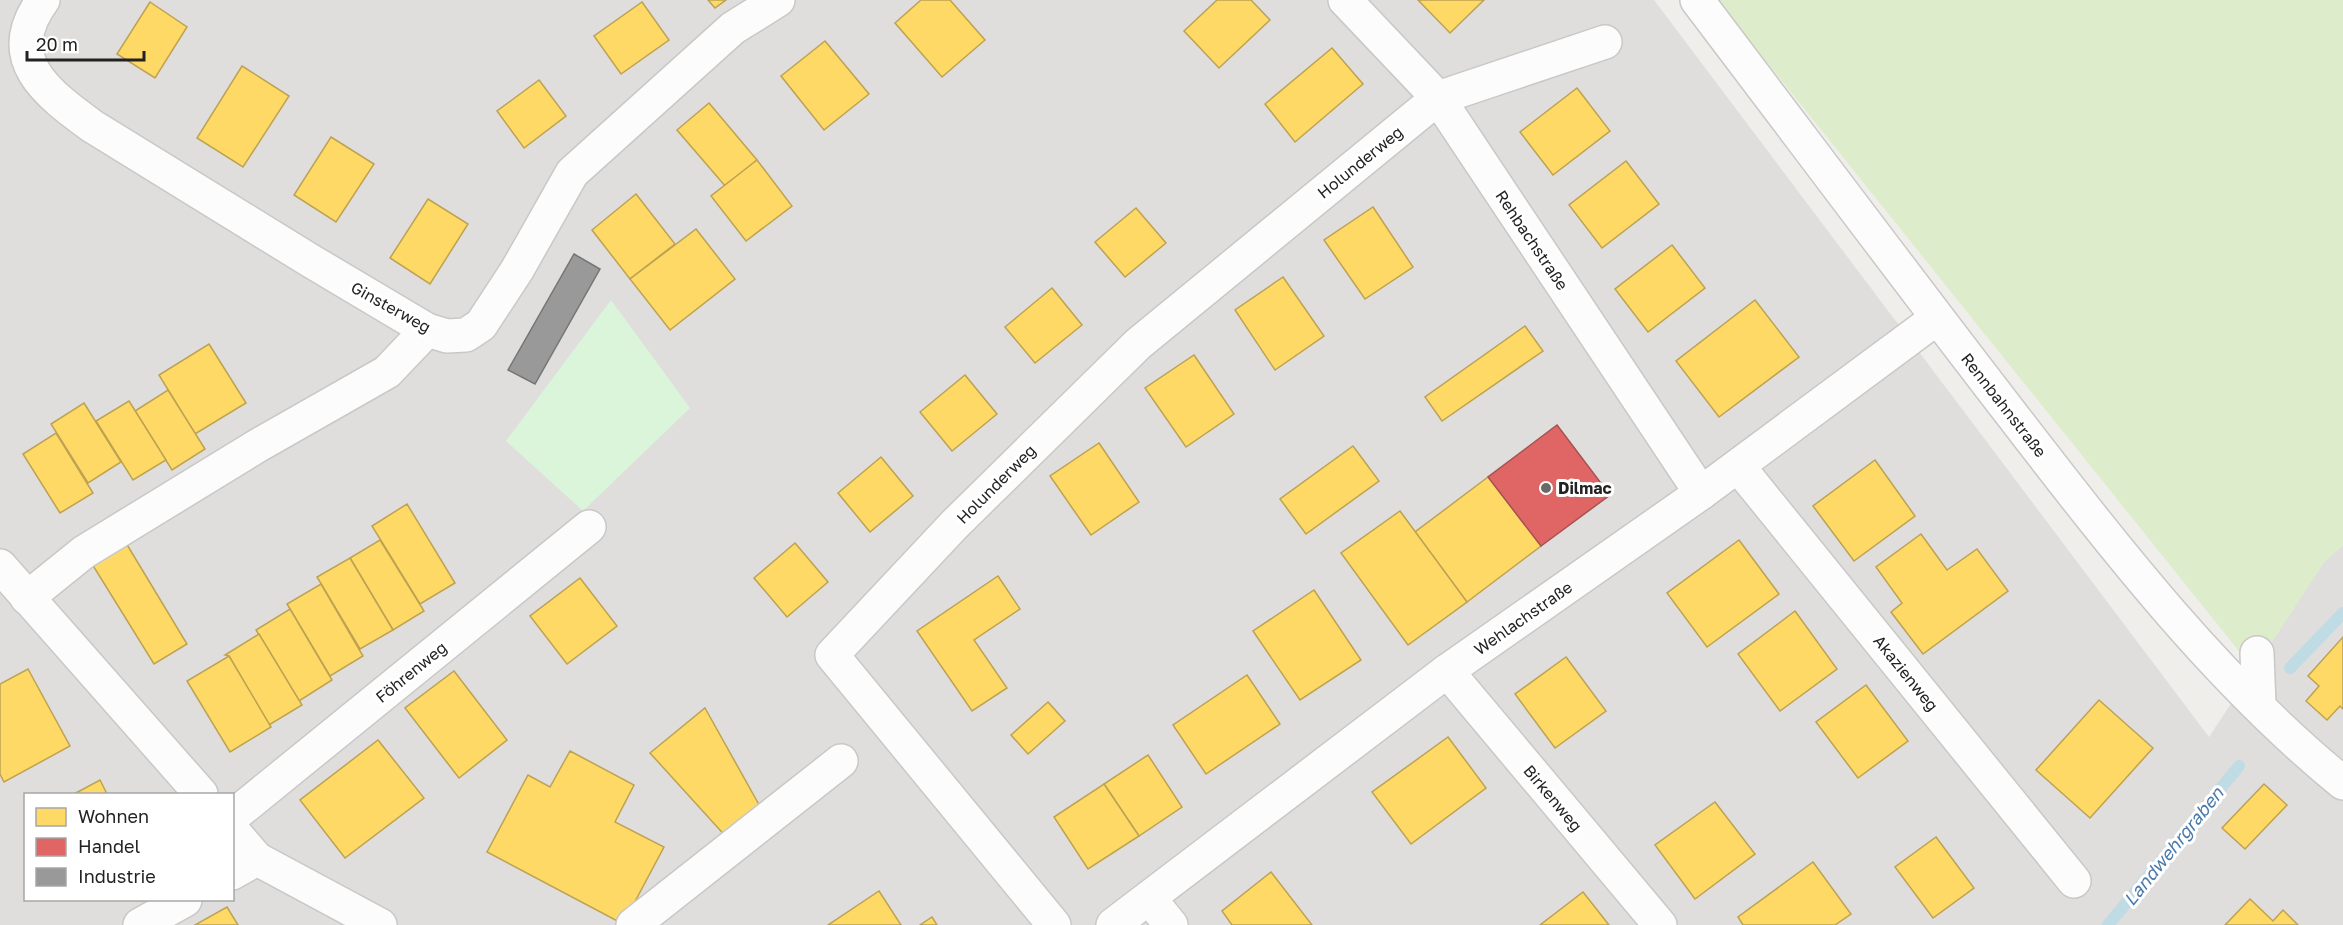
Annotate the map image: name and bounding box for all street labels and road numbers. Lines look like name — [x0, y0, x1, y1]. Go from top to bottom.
street label: Holunderweg — [1313, 121, 1407, 203]
street label: Rehbachstraße — [1491, 186, 1573, 294]
street label: Ginsterweg — [348, 277, 434, 337]
street label: Rennbahnstraße — [1957, 349, 2051, 461]
street label: Holunderweg — [952, 440, 1040, 528]
street label: Wehlachstraße — [1470, 577, 1576, 659]
street label: Akazienweg — [1869, 631, 1943, 715]
street label: Föhrenweg — [371, 637, 451, 707]
street label: Birkenweg — [1519, 761, 1587, 835]

